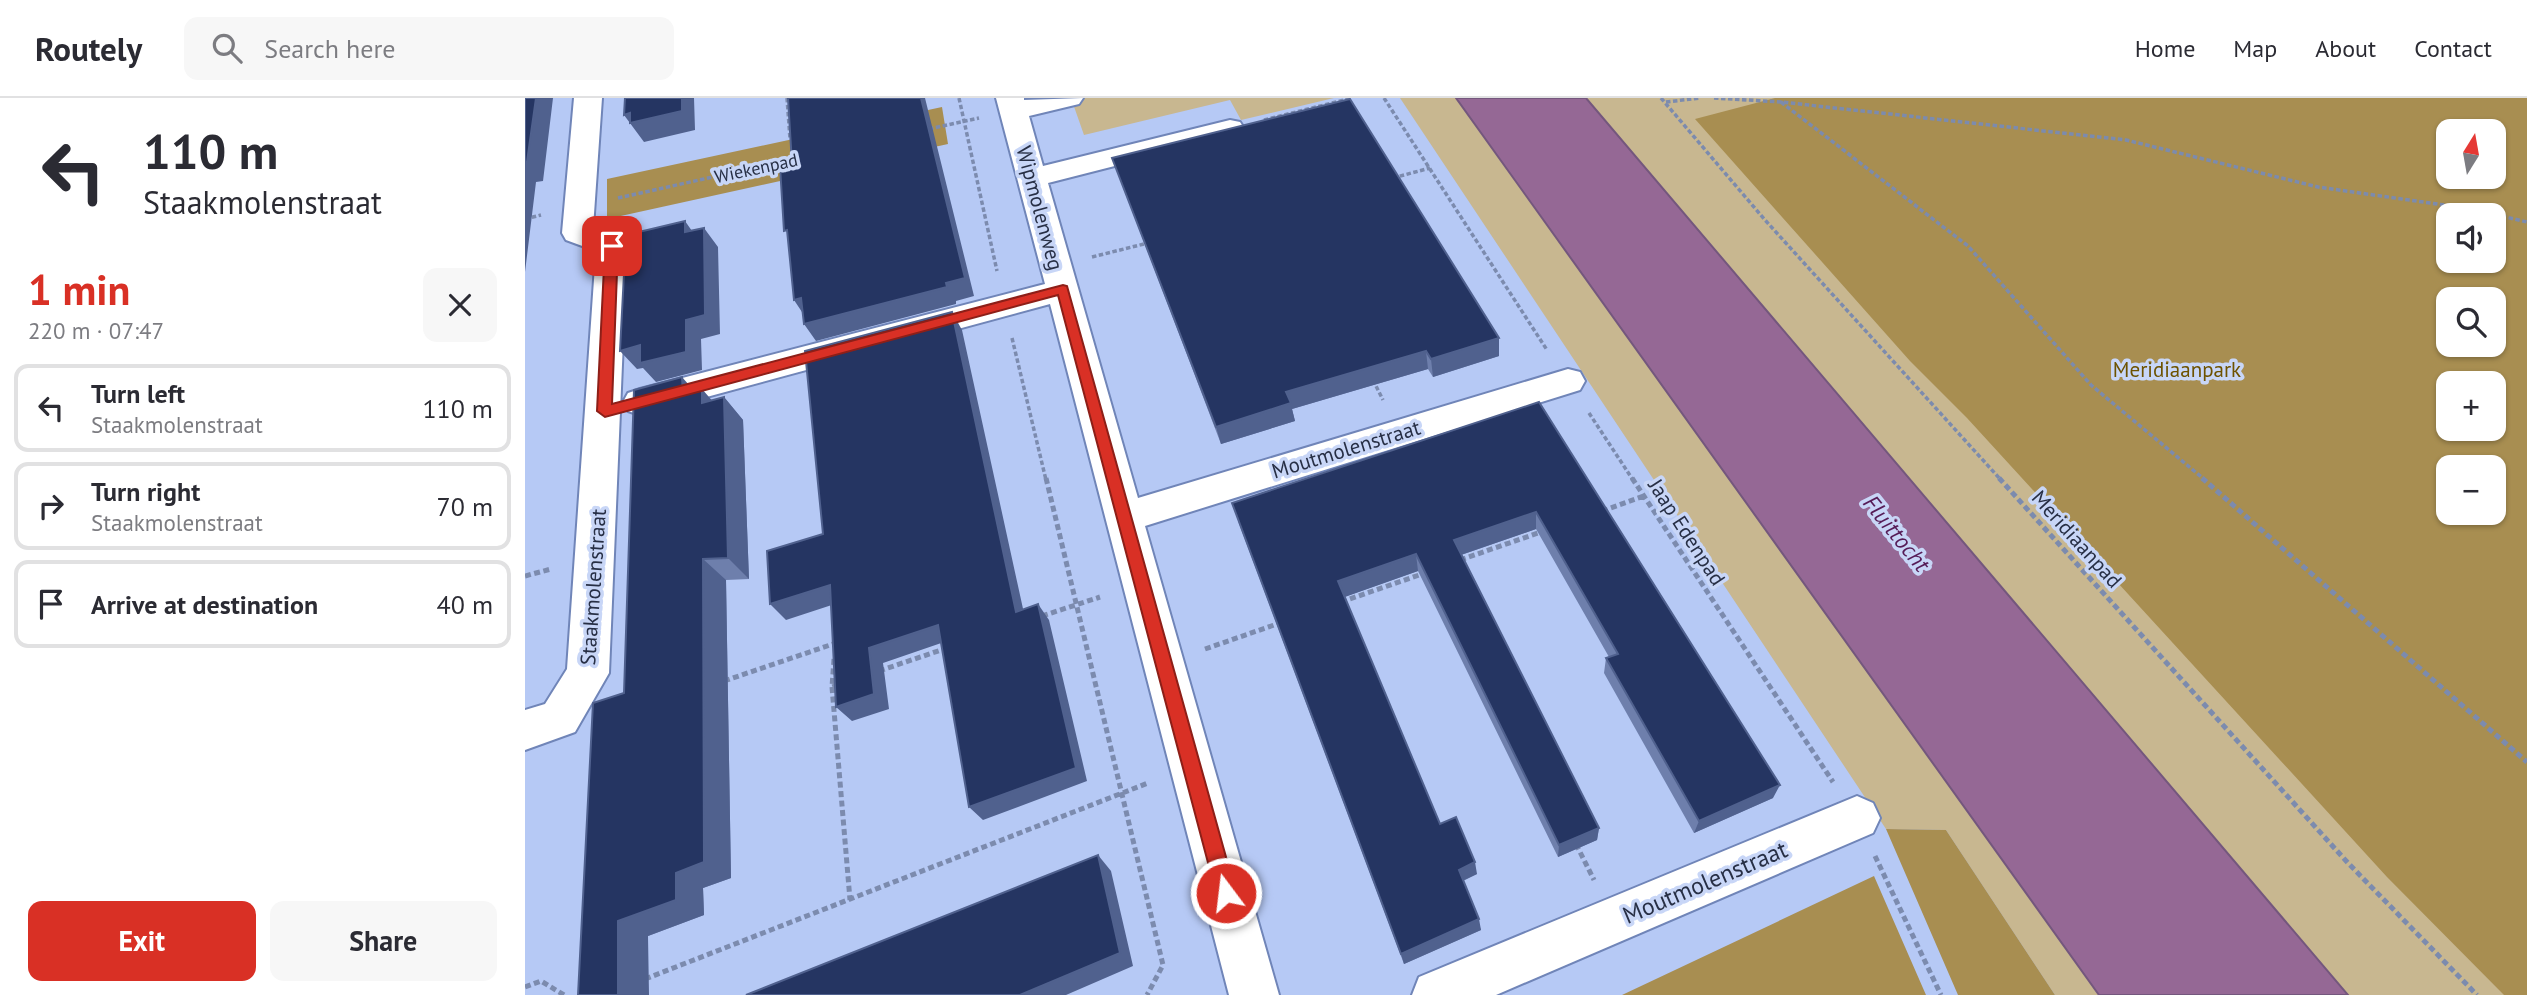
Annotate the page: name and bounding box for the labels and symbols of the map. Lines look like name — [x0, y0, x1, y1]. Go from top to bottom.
north arrow — [2436, 119, 2506, 189]
street label: Wipmolenweg — [1010, 143, 1070, 273]
street label: Wiekenpad — [712, 148, 800, 188]
pin — [582, 216, 642, 276]
park label: Meridiaanpark — [2113, 356, 2241, 383]
street label: Moutmolenstraat — [1268, 414, 1424, 484]
street label: Jaap Edenpad — [1642, 473, 1731, 590]
street label: Meridiaanpad — [2026, 484, 2128, 594]
water label: Fluittocht — [1857, 489, 1938, 579]
street label: Staakmolenstraat — [574, 508, 612, 666]
street label: Moutmolenstraat — [1618, 833, 1792, 931]
position arrow — [1189, 856, 1263, 930]

